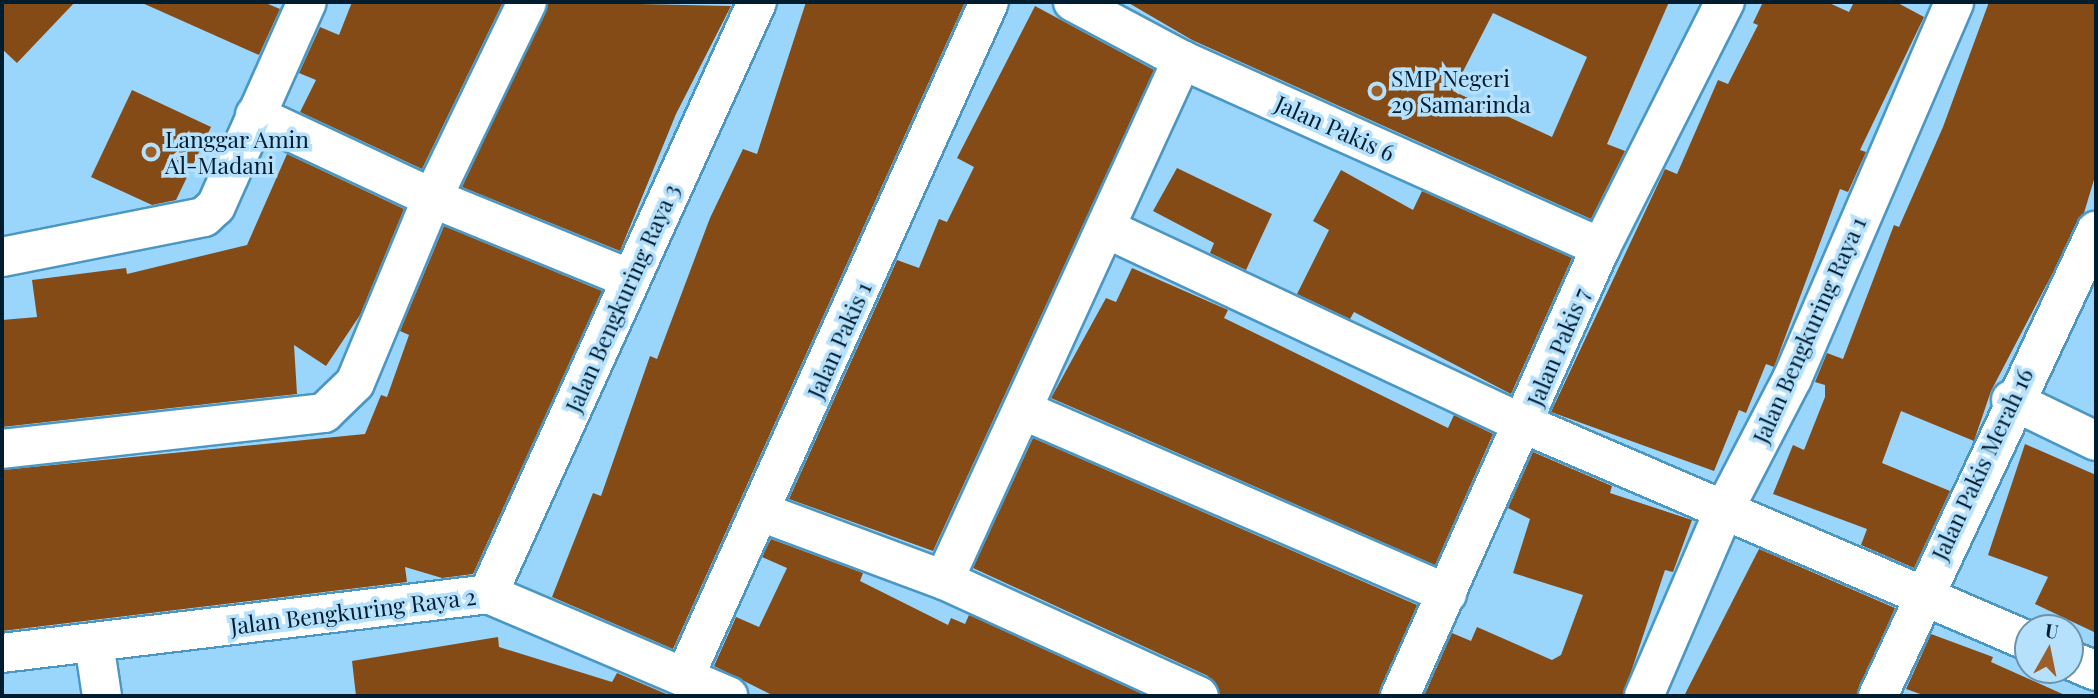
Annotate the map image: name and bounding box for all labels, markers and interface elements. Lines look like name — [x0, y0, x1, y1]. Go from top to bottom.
place label: SMP Negeri 29 Samarinda — [1391, 64, 1531, 118]
marker: SMP Negeri 29 Samarinda — [1369, 83, 1385, 99]
street label: Jalan Pakis 6 — [1271, 89, 1399, 167]
place label: Langgar Amin Al-Madani — [165, 125, 310, 179]
marker: Langgar Amin Al-Madani — [143, 144, 159, 160]
street label: Jalan Bengkuring Raya 3 — [559, 180, 685, 416]
street label: Jalan Bengkuring Raya 1 — [1747, 212, 1871, 448]
street label: Jalan Pakis 1 — [801, 277, 877, 403]
street label: Jalan Pakis 7 — [1521, 284, 1595, 410]
street label: Jalan Pakis Merah 16 — [1925, 364, 2039, 564]
street label: Jalan Bengkuring Raya 2 — [228, 582, 478, 640]
north arrow — [2014, 614, 2084, 684]
text: U — [2043, 616, 2060, 644]

